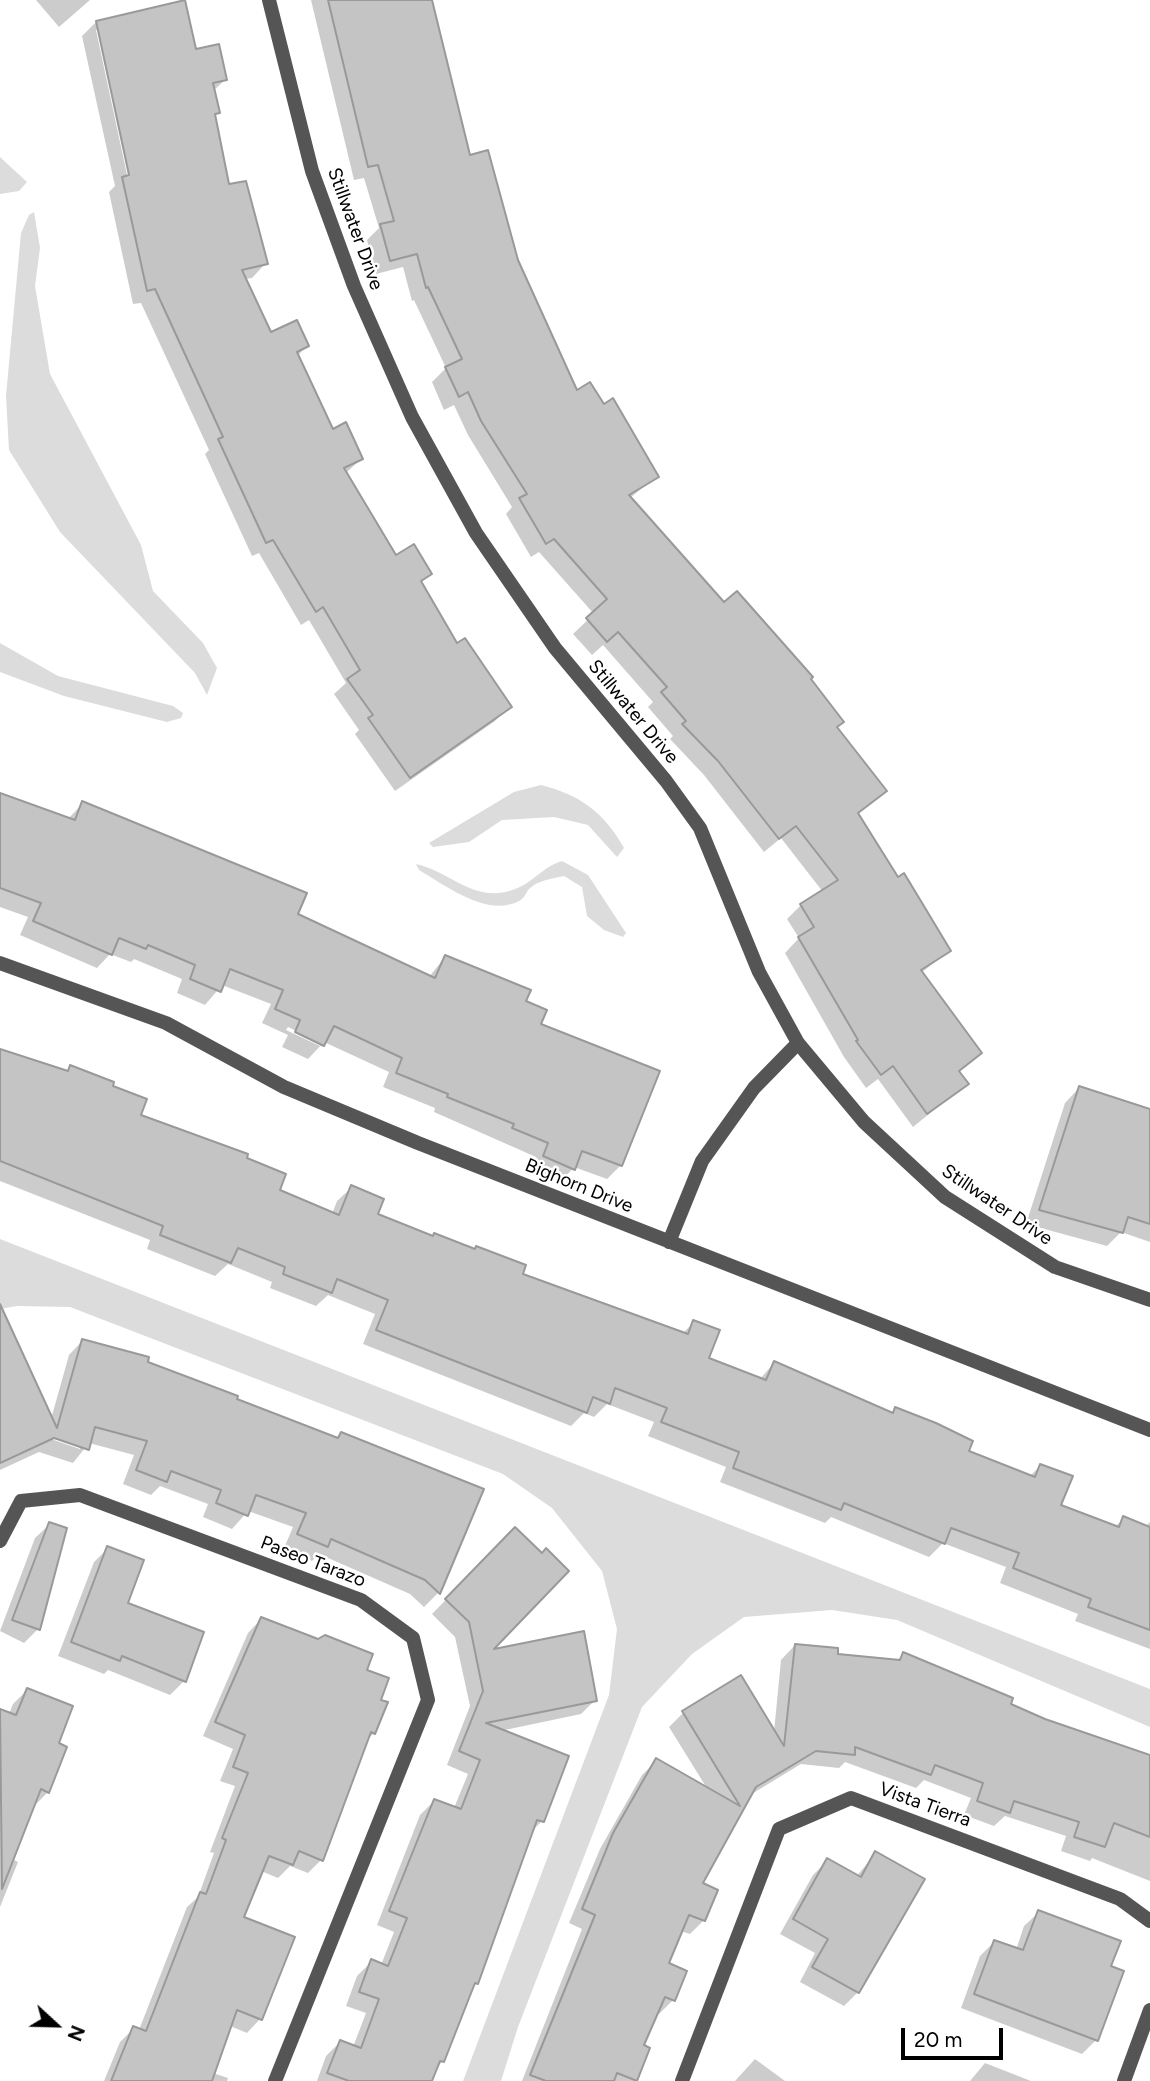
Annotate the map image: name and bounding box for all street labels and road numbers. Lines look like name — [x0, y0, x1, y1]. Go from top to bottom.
street label: Stillwater Drive — [322, 165, 388, 293]
street label: Stillwater Drive — [583, 655, 683, 769]
street label: Bighorn Drive — [522, 1154, 636, 1218]
street label: Stillwater Drive — [937, 1160, 1057, 1250]
street label: Paseo Tarazo — [257, 1531, 369, 1593]
street label: Vista Tierra — [876, 1778, 974, 1832]

